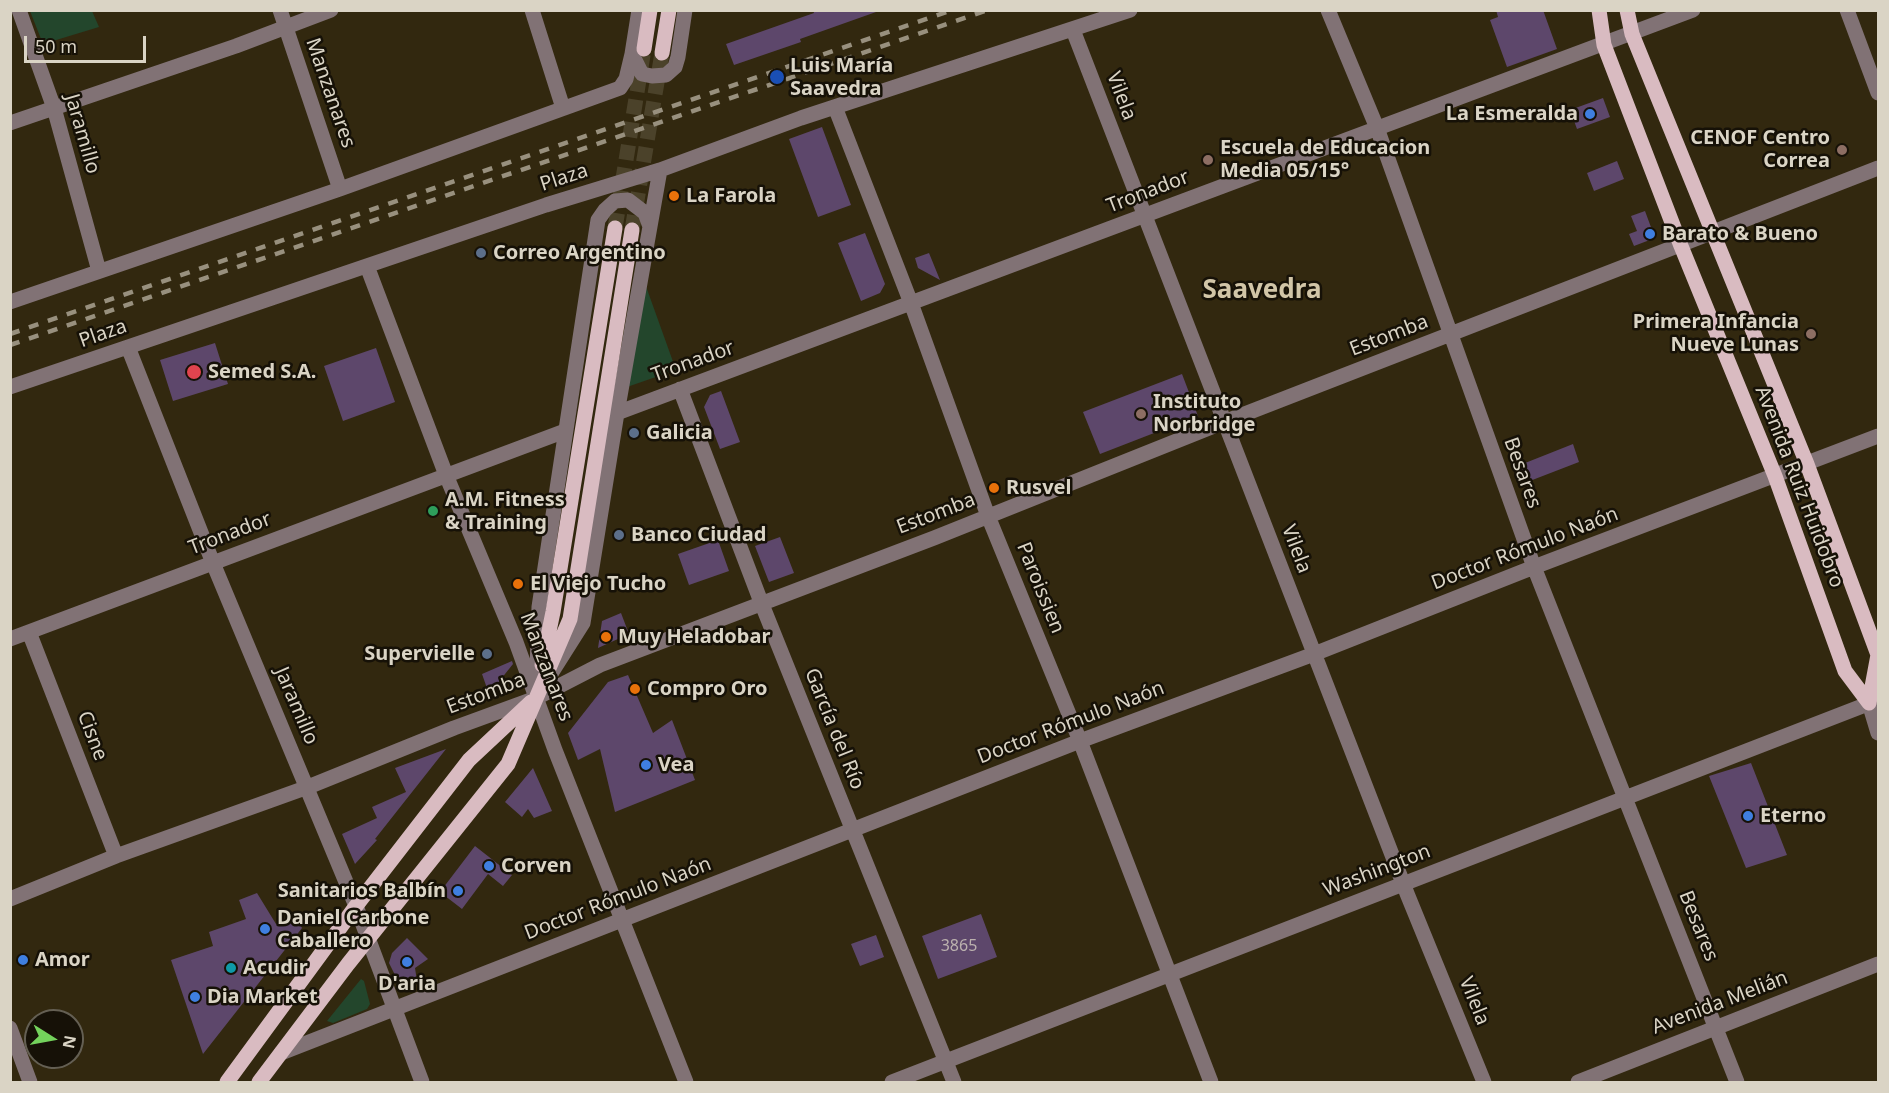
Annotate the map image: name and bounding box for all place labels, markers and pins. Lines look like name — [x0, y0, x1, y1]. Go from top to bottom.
place label: Luis María Saavedra — [790, 54, 893, 101]
marker: Luis María Saavedra — [768, 68, 786, 86]
place label: La Esmeralda — [1446, 102, 1578, 126]
marker: La Esmeralda — [1583, 107, 1597, 121]
place label: CENOF Centro Correa — [1690, 126, 1830, 173]
place label: Escuela de Educacion Media 05/15° — [1220, 136, 1430, 183]
marker: CENOF Centro Correa — [1835, 143, 1849, 157]
marker: Escuela de Educacion Media 05/15° — [1201, 153, 1215, 167]
place label: La Farola — [686, 184, 776, 208]
marker: La Farola — [667, 189, 681, 203]
place label: Barato & Bueno — [1662, 222, 1818, 246]
marker: Barato & Bueno — [1643, 227, 1657, 241]
place label: Correo Argentino — [493, 241, 666, 265]
marker: Correo Argentino — [474, 246, 488, 260]
place label: Primera Infancia Nueve Lunas — [1633, 310, 1799, 357]
marker: Primera Infancia Nueve Lunas — [1804, 327, 1818, 341]
place label: Semed S.A. — [208, 360, 316, 384]
marker: Semed S.A. — [185, 363, 203, 381]
place label: Instituto Norbridge — [1153, 390, 1255, 437]
marker: Instituto Norbridge — [1134, 407, 1148, 421]
place label: Galicia — [646, 421, 713, 445]
marker: Galicia — [627, 426, 641, 440]
place label: Rusvel — [1006, 476, 1071, 500]
marker: Rusvel — [987, 481, 1001, 495]
place label: A.M. Fitness & Training — [445, 488, 565, 535]
marker: A.M. Fitness & Training — [426, 504, 440, 518]
place label: Banco Ciudad — [631, 523, 766, 547]
marker: Banco Ciudad — [612, 528, 626, 542]
place label: El Viejo Tucho — [530, 572, 666, 596]
marker: El Viejo Tucho — [511, 577, 525, 591]
place label: Muy Heladobar — [618, 625, 770, 649]
marker: Muy Heladobar — [599, 630, 613, 644]
place label: Supervielle — [364, 642, 475, 666]
marker: Supervielle — [480, 647, 494, 661]
place label: Compro Oro — [647, 677, 768, 701]
marker: Compro Oro — [628, 682, 642, 696]
place label: Vea — [658, 753, 695, 777]
marker: Vea — [639, 758, 653, 772]
place label: Eterno — [1760, 804, 1826, 828]
marker: Eterno — [1741, 809, 1755, 823]
place label: Corven — [501, 854, 572, 878]
marker: Corven — [482, 859, 496, 873]
place label: Sanitarios Balbín — [278, 879, 446, 903]
marker: Sanitarios Balbín — [451, 884, 465, 898]
place label: Daniel Carbone Caballero — [277, 906, 430, 953]
marker: Daniel Carbone Caballero — [258, 922, 272, 936]
place label: Amor — [35, 948, 90, 972]
marker: Amor — [16, 953, 30, 967]
marker: D'aria — [400, 955, 414, 969]
place label: Acudir — [243, 956, 308, 980]
marker: Acudir — [224, 961, 238, 975]
place label: D'aria — [378, 972, 436, 996]
place label: Dia Market — [207, 985, 318, 1009]
marker: Dia Market — [188, 990, 202, 1004]

